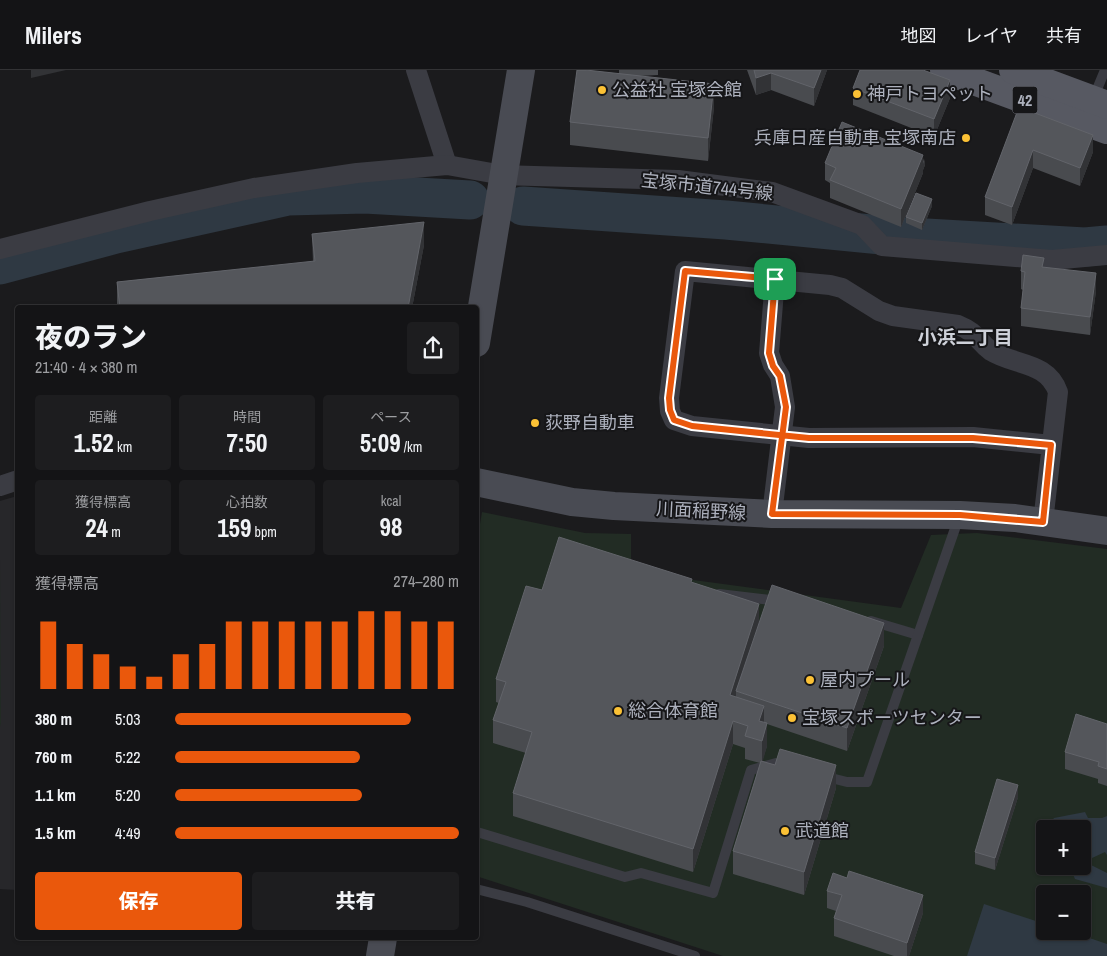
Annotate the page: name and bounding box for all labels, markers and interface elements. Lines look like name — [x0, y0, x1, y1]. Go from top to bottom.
text: Milers — [25, 19, 82, 51]
text: 地図 — [901, 23, 937, 48]
text: レイヤ — [965, 23, 1018, 48]
text: 共有 — [1046, 23, 1082, 48]
place label: 公益社 宝塚会館 — [612, 77, 742, 102]
place label: 神戸トヨペット — [867, 81, 993, 106]
marker: 公益社 宝塚会館 — [596, 84, 608, 96]
road number: 42 — [1012, 86, 1038, 114]
marker: 神戸トヨペット — [851, 88, 863, 100]
place label: 兵庫日産自動車 宝塚南店 — [754, 125, 956, 150]
marker: 兵庫日産自動車 宝塚南店 — [960, 132, 972, 144]
street label: 宝塚市道744号線 — [640, 167, 774, 206]
pin — [754, 258, 796, 300]
icon: arrive — [761, 265, 789, 293]
text: 夜のラン — [35, 318, 147, 356]
button: share — [407, 322, 459, 374]
district label: 小浜二丁目 — [917, 324, 1013, 350]
text: 21:40 · 4 × 380 m — [35, 356, 138, 378]
text: 距離 — [89, 408, 117, 426]
text: 時間 — [233, 408, 261, 426]
text: ペース — [370, 408, 412, 426]
place label: 荻野自動車 — [545, 410, 635, 435]
marker: 荻野自動車 — [529, 417, 541, 429]
text: 1.52 — [74, 426, 114, 460]
text: 7:50 — [226, 426, 268, 460]
text: 5:09 — [360, 426, 401, 460]
text: km — [114, 438, 132, 456]
text: /km — [401, 438, 422, 456]
text: kcal — [381, 492, 401, 510]
text: 獲得標高 — [75, 493, 131, 511]
text: 心拍数 — [226, 493, 268, 511]
street label: 川面稲野線 — [655, 496, 747, 525]
text: 98 — [380, 510, 402, 544]
text: 24 — [85, 511, 108, 545]
text: 159 — [217, 511, 251, 545]
text: m — [108, 523, 121, 541]
text: bpm — [251, 523, 277, 541]
text: 274–280 m — [393, 570, 459, 592]
text: 獲得標高 — [35, 572, 99, 594]
place label: 屋内プール — [820, 667, 910, 692]
marker: 屋内プール — [804, 674, 816, 686]
place label: 総合体育館 — [628, 698, 718, 723]
marker: 総合体育館 — [612, 705, 624, 717]
place label: 宝塚スポーツセンター — [802, 705, 982, 730]
text: 380 m — [35, 708, 72, 730]
text: 5:03 — [115, 708, 141, 730]
marker: 宝塚スポーツセンター — [786, 712, 798, 724]
text: 760 m — [35, 746, 72, 768]
text: 5:22 — [115, 746, 141, 768]
text: 1.1 km — [35, 784, 76, 806]
text: 5:20 — [115, 784, 141, 806]
place label: 武道館 — [795, 818, 849, 843]
map controls — [1036, 820, 1091, 940]
button: + — [1036, 820, 1091, 875]
text: 1.5 km — [35, 822, 76, 844]
text: 4:49 — [115, 822, 141, 844]
marker: 武道館 — [779, 825, 791, 837]
button: 保存 — [35, 872, 242, 930]
button: 共有 — [252, 872, 459, 930]
button: − — [1036, 885, 1091, 940]

